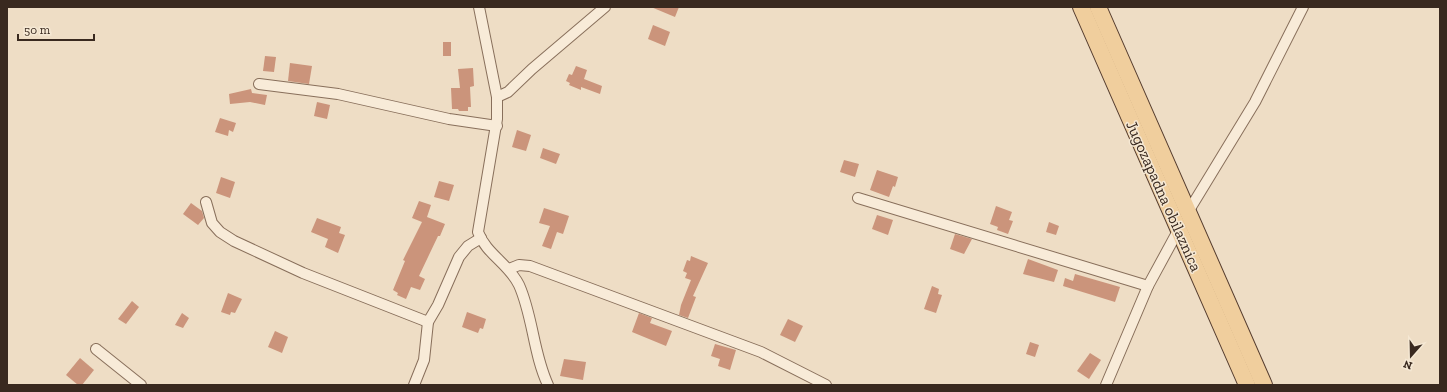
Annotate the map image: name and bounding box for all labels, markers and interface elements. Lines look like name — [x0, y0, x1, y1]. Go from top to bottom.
scale bar — [18, 16, 94, 42]
text: 50 m — [24, 23, 51, 37]
street label: Jugozapadna obilaznica — [1122, 118, 1206, 275]
north arrow — [1391, 336, 1431, 376]
text: N — [1401, 357, 1414, 372]

